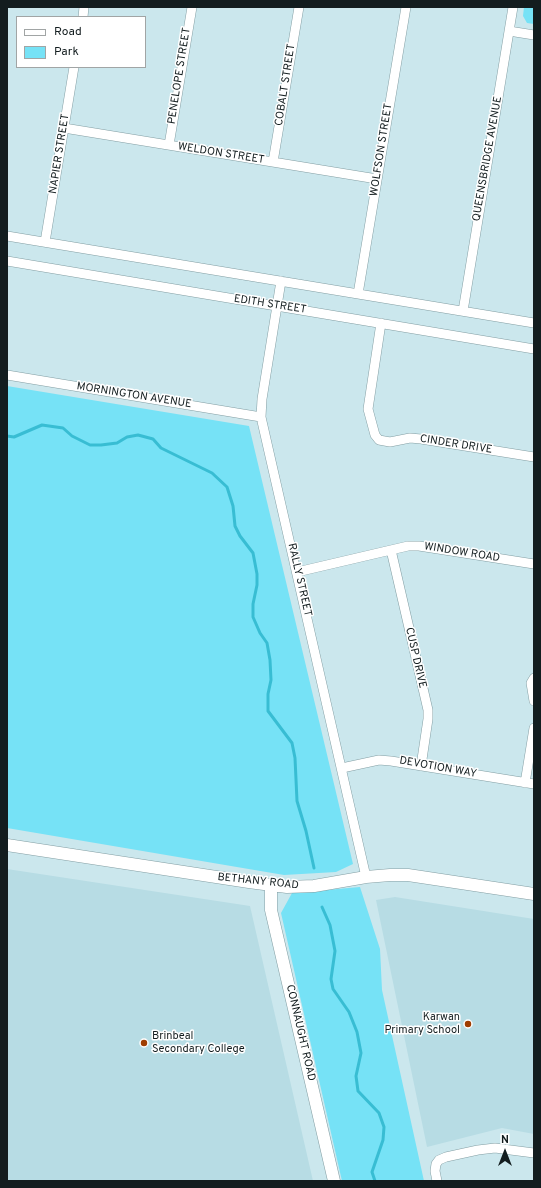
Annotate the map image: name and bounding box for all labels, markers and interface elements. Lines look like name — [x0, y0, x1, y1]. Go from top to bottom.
legend — [16, 16, 146, 68]
text: Road — [54, 24, 82, 40]
street label: PENELOPE STREET — [166, 27, 194, 125]
street label: COBALT STREET — [273, 43, 299, 127]
text: Park — [54, 44, 79, 60]
street label: QUEENSBRIDGE AVENUE — [470, 95, 506, 223]
street label: WOLFSON STREET — [368, 103, 396, 197]
street label: NAPIER STREET — [47, 113, 73, 195]
street label: WELDON STREET — [177, 141, 265, 167]
street label: EDITH STREET — [233, 293, 307, 317]
street label: MORNINGTON AVENUE — [76, 380, 192, 412]
street label: CINDER DRIVE — [419, 433, 493, 457]
street label: WINDOW ROAD — [423, 540, 501, 566]
street label: RALLY STREET — [284, 542, 314, 618]
street label: CUSP DRIVE — [402, 626, 428, 690]
street label: DEVOTION WAY — [398, 755, 478, 781]
street label: BETHANY ROAD — [217, 871, 299, 893]
street label: CONNAUGHT ROAD — [282, 983, 318, 1083]
place label: Karwan Primary School — [384, 1011, 460, 1037]
marker: Karwan Primary School — [463, 1019, 473, 1029]
place label: Brinbeal Secondary College — [152, 1030, 245, 1056]
marker: Brinbeal Secondary College — [139, 1038, 149, 1048]
north arrow — [485, 1132, 525, 1172]
text: N — [501, 1133, 509, 1147]

